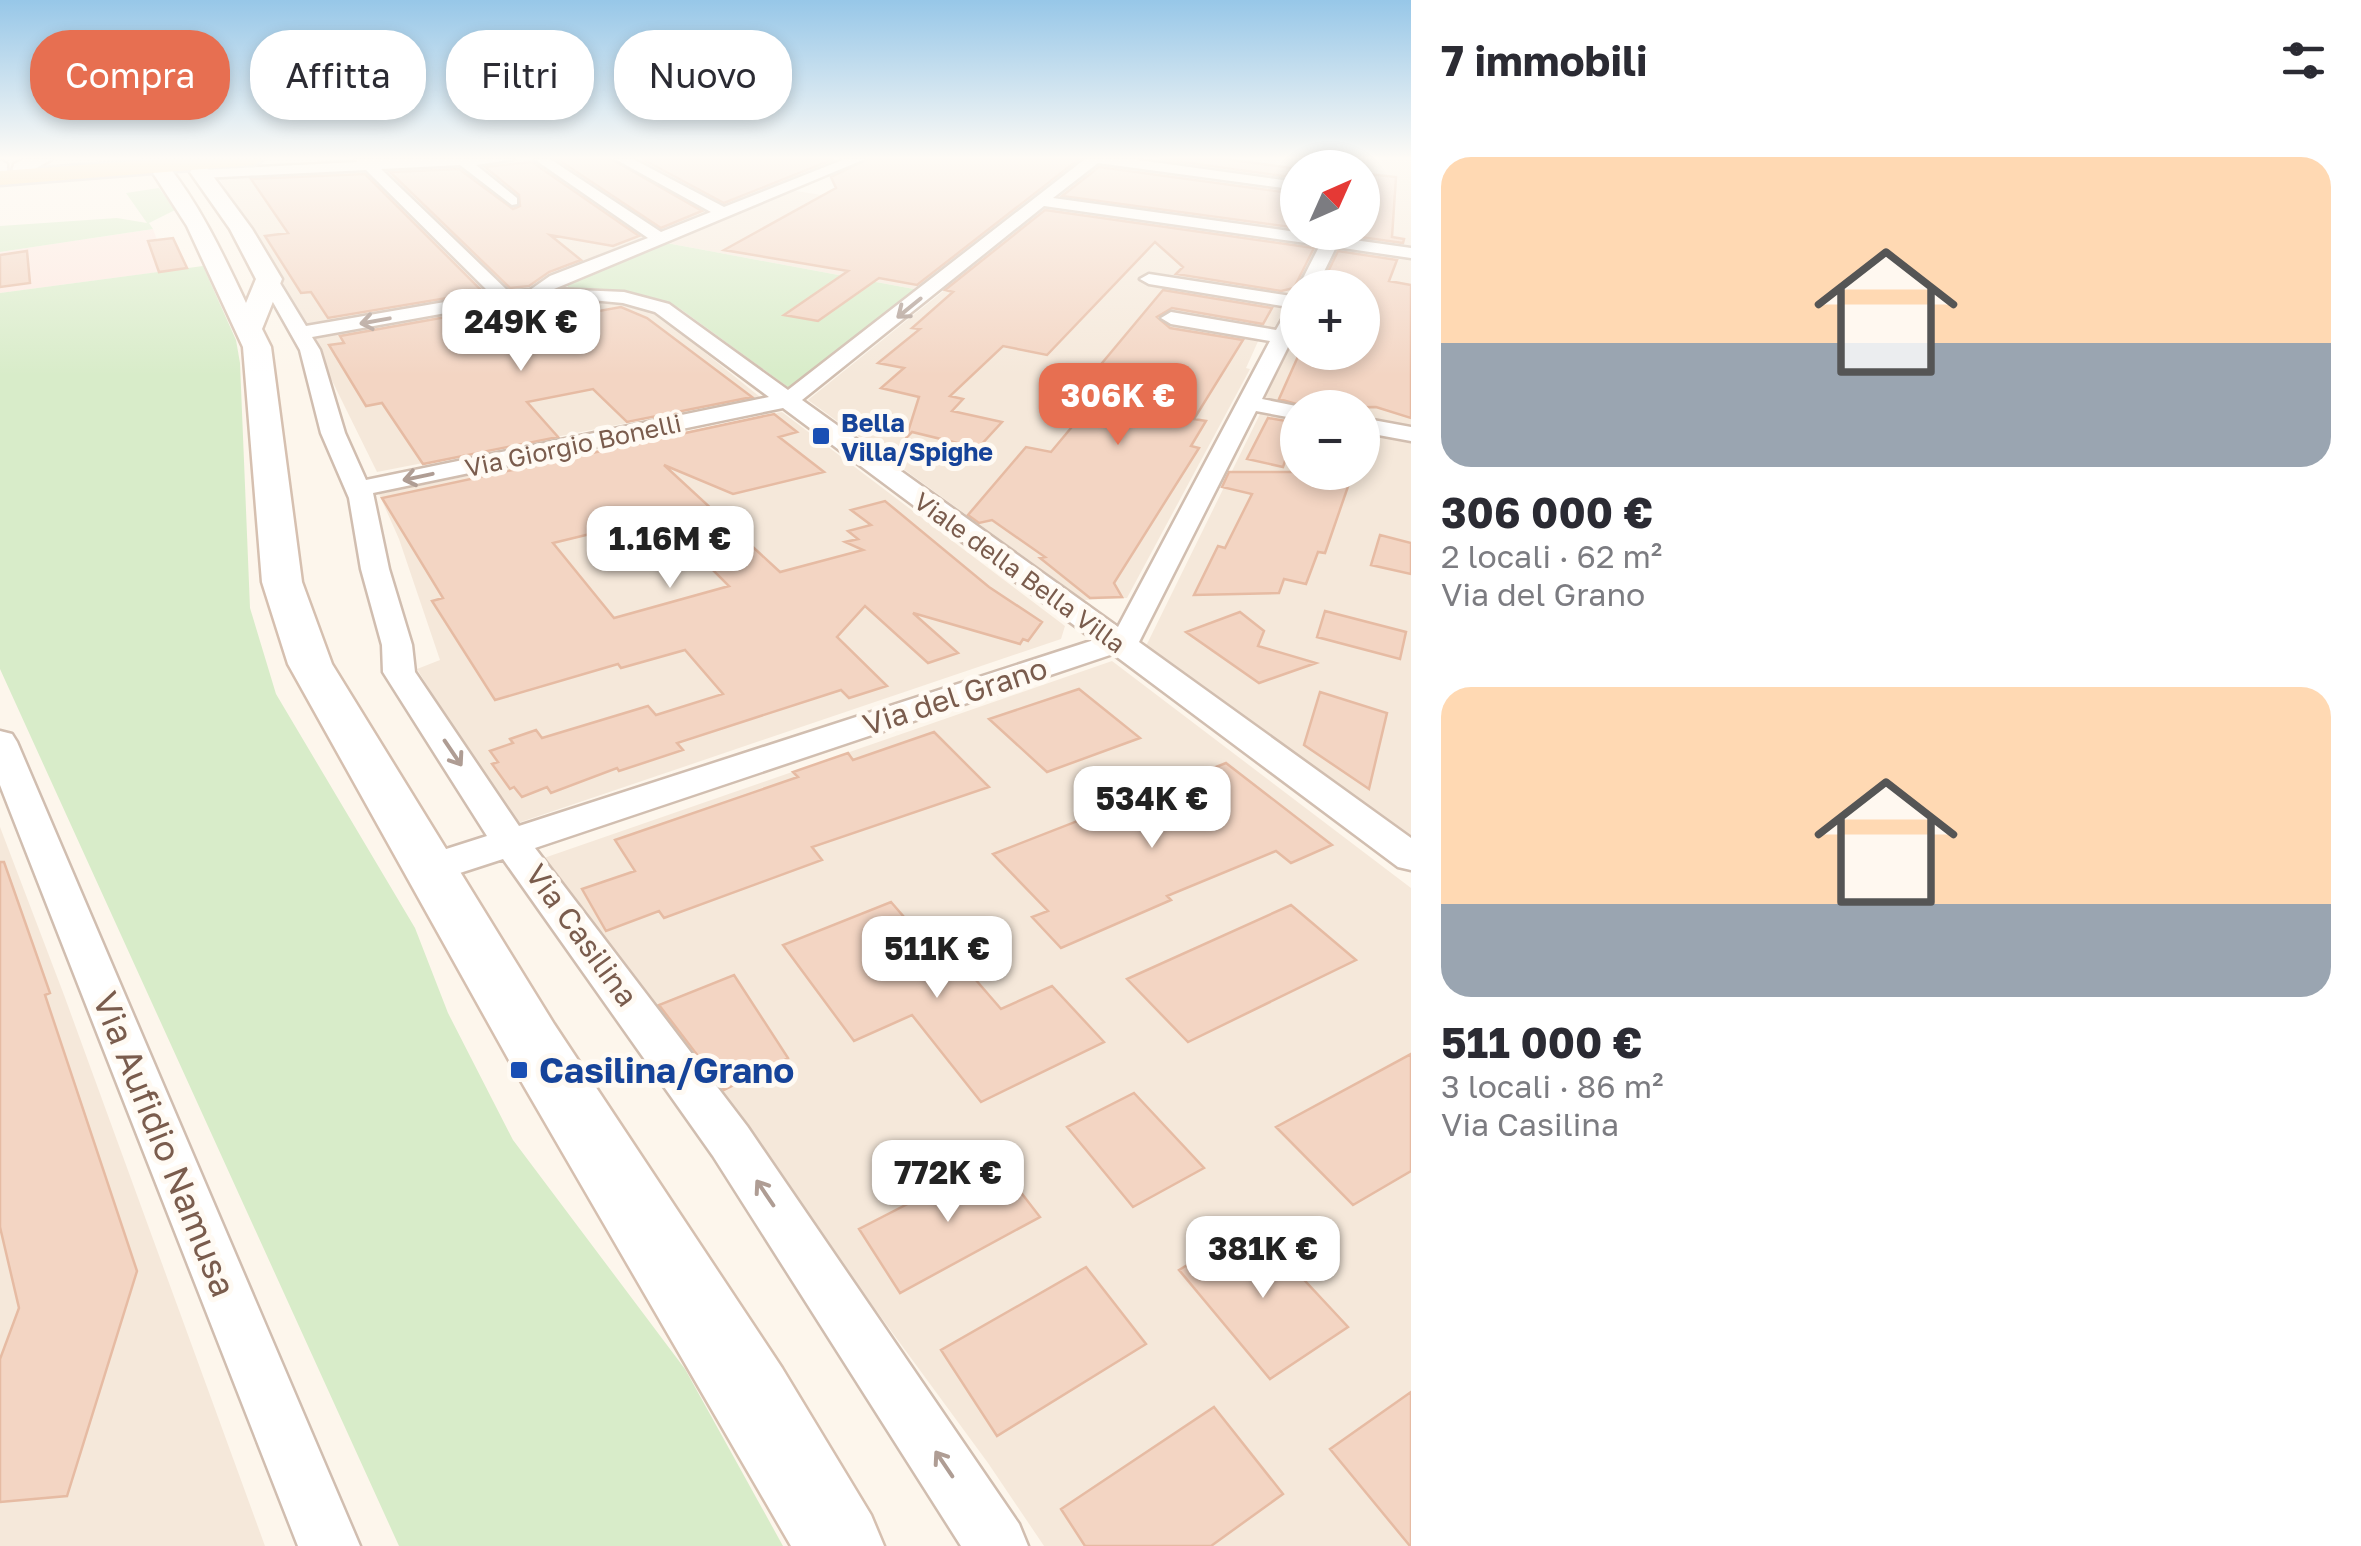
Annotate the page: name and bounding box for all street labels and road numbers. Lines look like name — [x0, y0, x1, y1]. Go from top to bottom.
street label: Via Giorgio Bonelli — [462, 407, 684, 483]
street label: Viale della Bella Villa — [908, 485, 1132, 659]
street label: Via del Grano — [858, 649, 1052, 743]
street label: Via Casilina — [518, 857, 646, 1013]
street label: Via Aufidio Namusa — [85, 985, 245, 1303]

